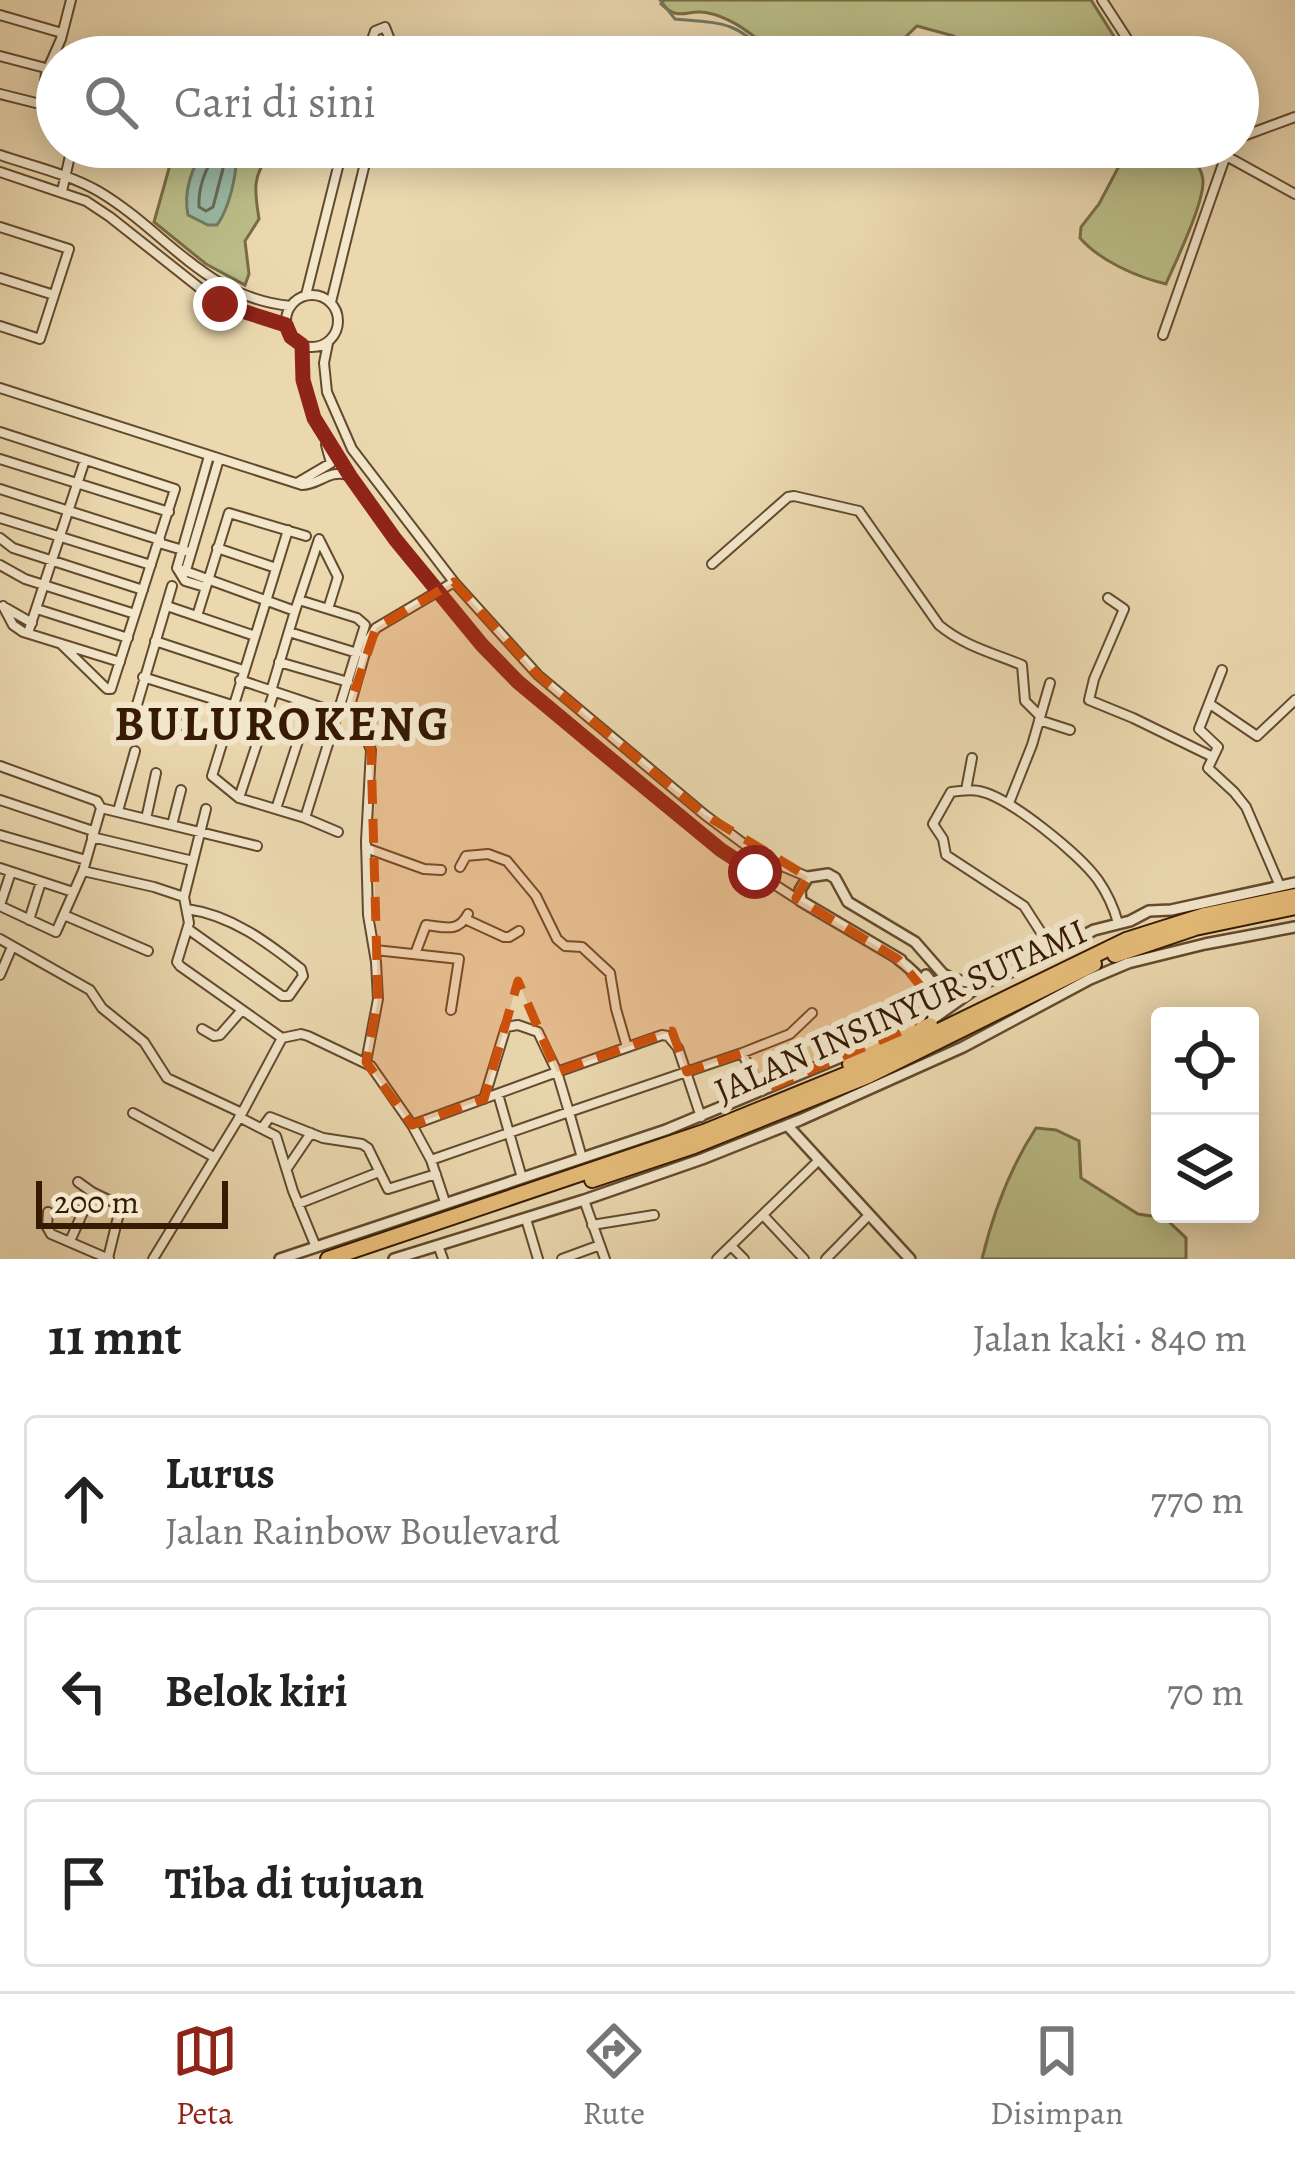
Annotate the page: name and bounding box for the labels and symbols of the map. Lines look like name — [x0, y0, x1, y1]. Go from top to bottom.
route end — [193, 277, 247, 331]
district label: BULUROKENG — [114, 691, 452, 757]
route start — [728, 845, 782, 899]
street label: JALAN INSINYUR SUTAMI — [706, 906, 1094, 1115]
scale bar — [36, 1175, 228, 1228]

